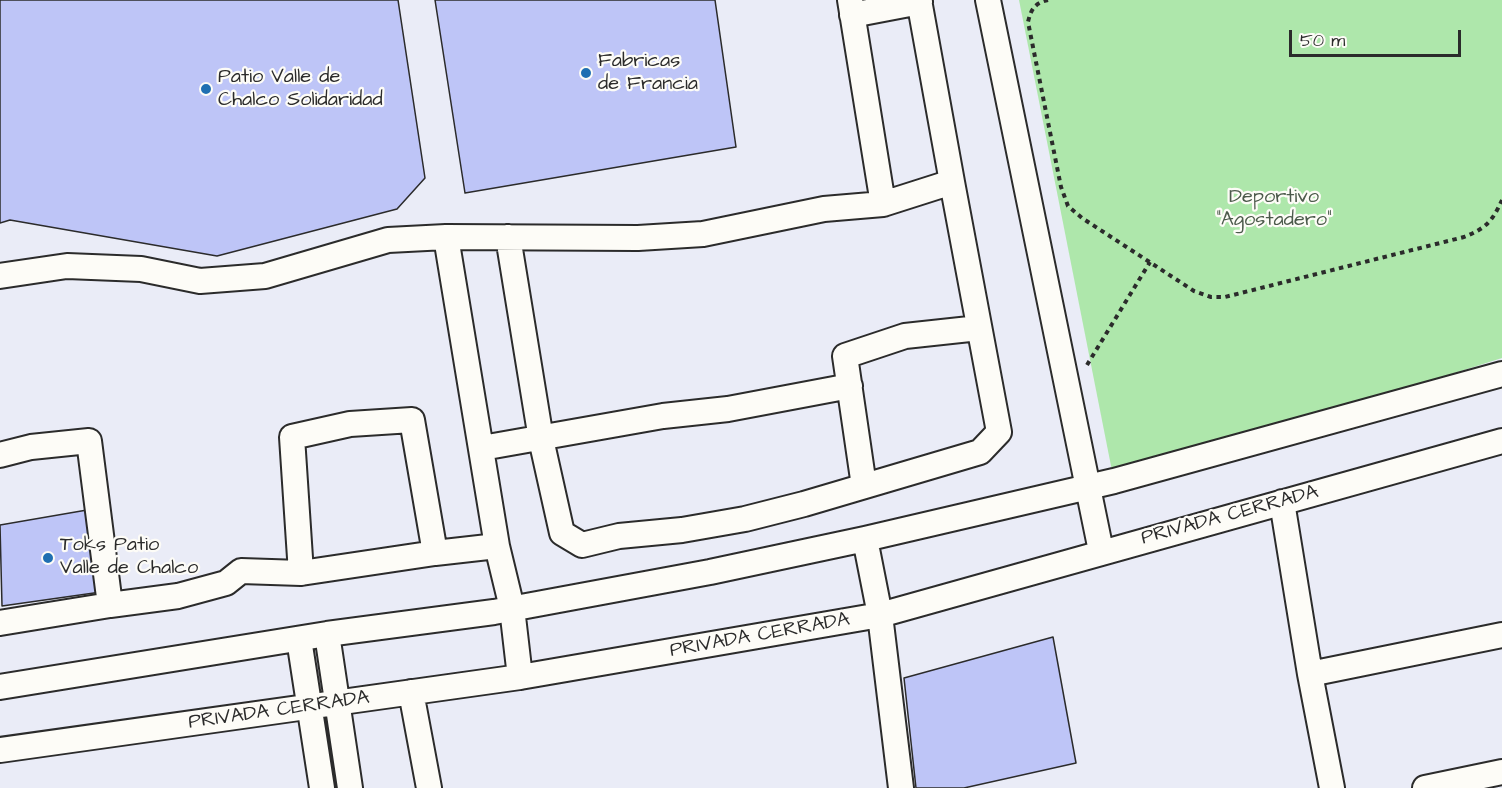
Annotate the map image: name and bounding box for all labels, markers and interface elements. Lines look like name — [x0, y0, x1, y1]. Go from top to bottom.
scale bar — [1292, 18, 1464, 56]
text: 50 m — [1300, 28, 1345, 53]
place label: Fabricas de Francia — [598, 50, 698, 97]
place label: Patio Valle de Chalco Solidaridad — [218, 66, 383, 113]
marker: Fabricas de Francia — [579, 66, 593, 80]
marker: Patio Valle de Chalco Solidaridad — [199, 82, 213, 96]
park label: Deportivo "Agostadero" — [1216, 186, 1332, 233]
street label: PRIVADA CERRADA — [1139, 481, 1321, 551]
place label: Toks Patio Valle de Chalco — [60, 534, 198, 581]
marker: Toks Patio Valle de Chalco — [41, 551, 55, 565]
street label: PRIVADA CERRADA — [668, 608, 852, 664]
street label: PRIVADA CERRADA — [187, 686, 371, 736]

